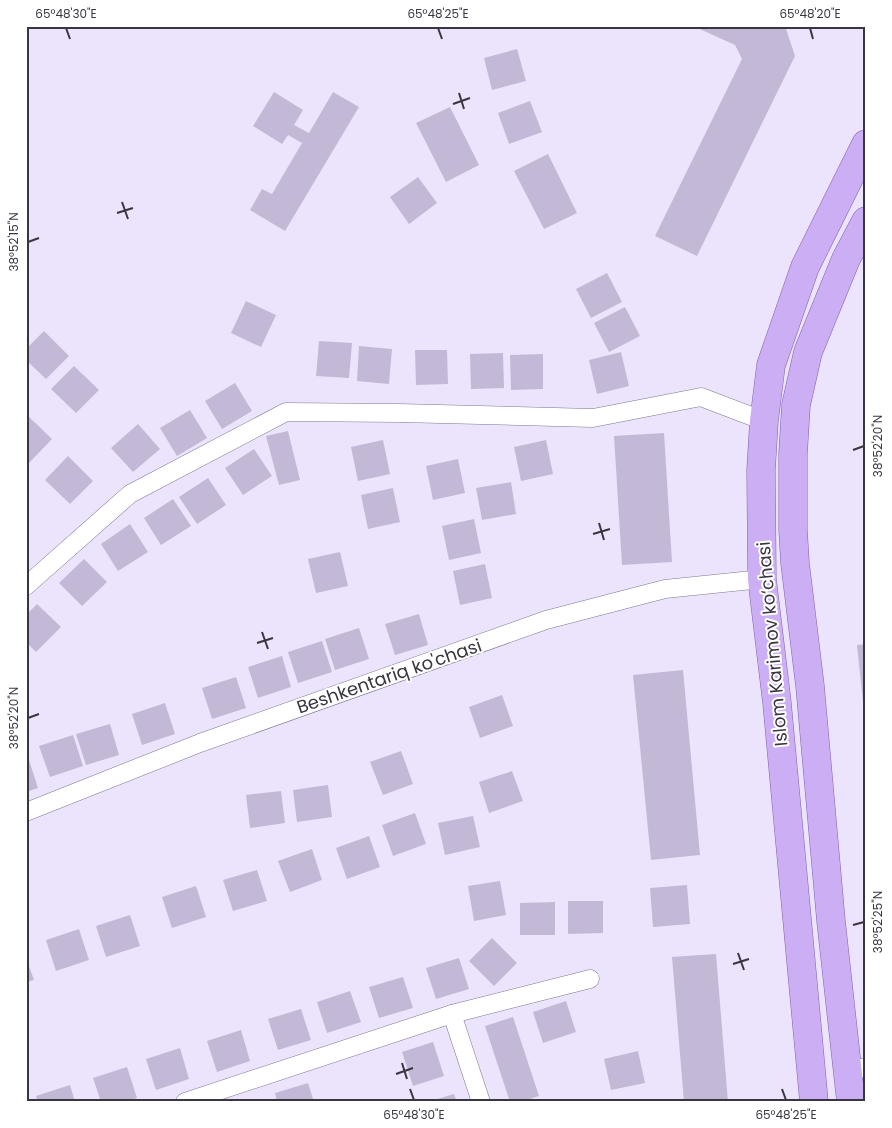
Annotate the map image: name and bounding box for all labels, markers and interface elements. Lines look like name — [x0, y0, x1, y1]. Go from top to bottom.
text: 65°48'30"E — [35, 5, 97, 22]
text: 65°48'25"E — [407, 5, 469, 22]
text: 65°48'20"E — [779, 5, 841, 22]
text: 38°52'15"N — [5, 212, 22, 272]
text: 38°52'20"N — [869, 415, 886, 477]
street label: Islom Karimov ko‘chasi — [751, 541, 793, 747]
street label: Beshkentariq ko'chasi — [293, 633, 485, 719]
text: 38°52'20"N — [5, 687, 22, 749]
text: 38°52'25"N — [869, 891, 886, 953]
text: 65°48'30"E — [383, 1106, 445, 1123]
text: 65°48'25"E — [755, 1106, 817, 1123]

